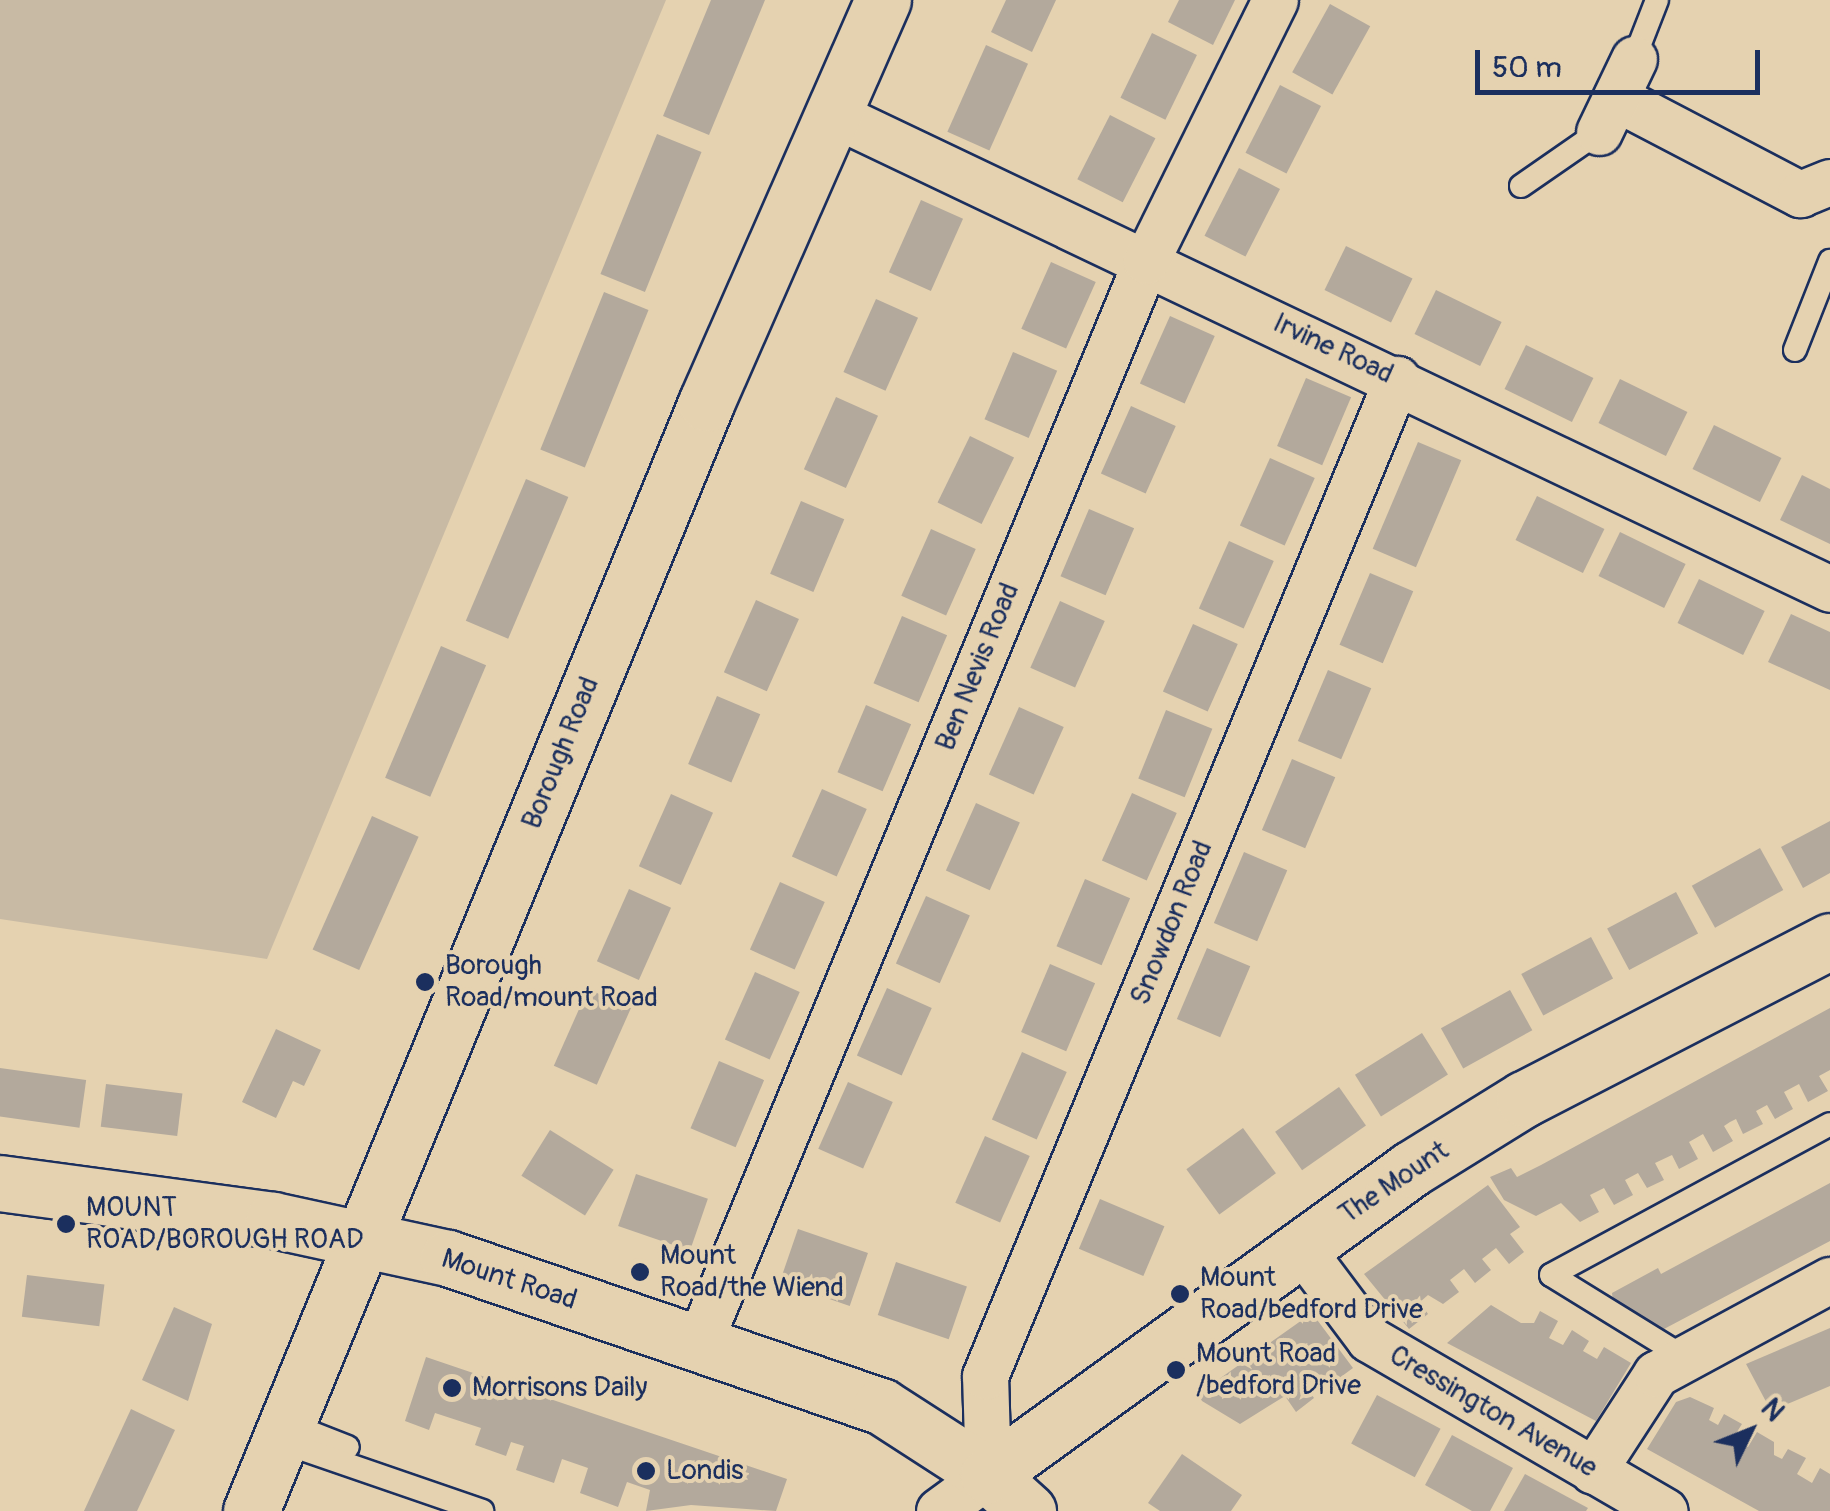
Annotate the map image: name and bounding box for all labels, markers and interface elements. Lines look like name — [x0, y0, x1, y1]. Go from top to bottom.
scale bar — [1480, 30, 1765, 92]
text: 50 m — [1492, 49, 1562, 86]
street label: Irvine Road — [1267, 307, 1399, 391]
street label: Ben Nevis Road — [929, 578, 1027, 756]
street label: Borough Road — [515, 672, 607, 834]
street label: Snowdon Road — [1124, 836, 1220, 1010]
place label: Borough Road/mount Road — [445, 949, 658, 1015]
marker: Borough Road/mount Road — [414, 971, 436, 993]
street label: The Mount — [1333, 1134, 1455, 1232]
place label: MOUNT ROAD/BOROUGH ROAD — [86, 1191, 363, 1257]
marker: MOUNT ROAD/BOROUGH ROAD — [55, 1213, 77, 1235]
place label: Mount Road/the Wiend — [660, 1239, 844, 1305]
street label: Mount Road — [437, 1242, 581, 1318]
marker: Mount Road/the Wiend — [629, 1261, 651, 1283]
place label: Mount Road/bedford Drive — [1200, 1261, 1423, 1327]
marker: Mount Road/bedford Drive — [1169, 1283, 1191, 1305]
place label: Mount Road /bedford Drive — [1196, 1337, 1361, 1403]
street label: Cressington Avenue — [1383, 1339, 1603, 1485]
marker: Mount Road /bedford Drive — [1165, 1359, 1187, 1381]
place label: Morrisons Daily — [472, 1371, 648, 1405]
marker: Morrisons Daily — [441, 1377, 463, 1399]
north arrow — [1700, 1381, 1800, 1481]
text: N — [1753, 1391, 1792, 1429]
place label: Londis — [666, 1454, 744, 1488]
marker: Londis — [635, 1460, 657, 1482]

